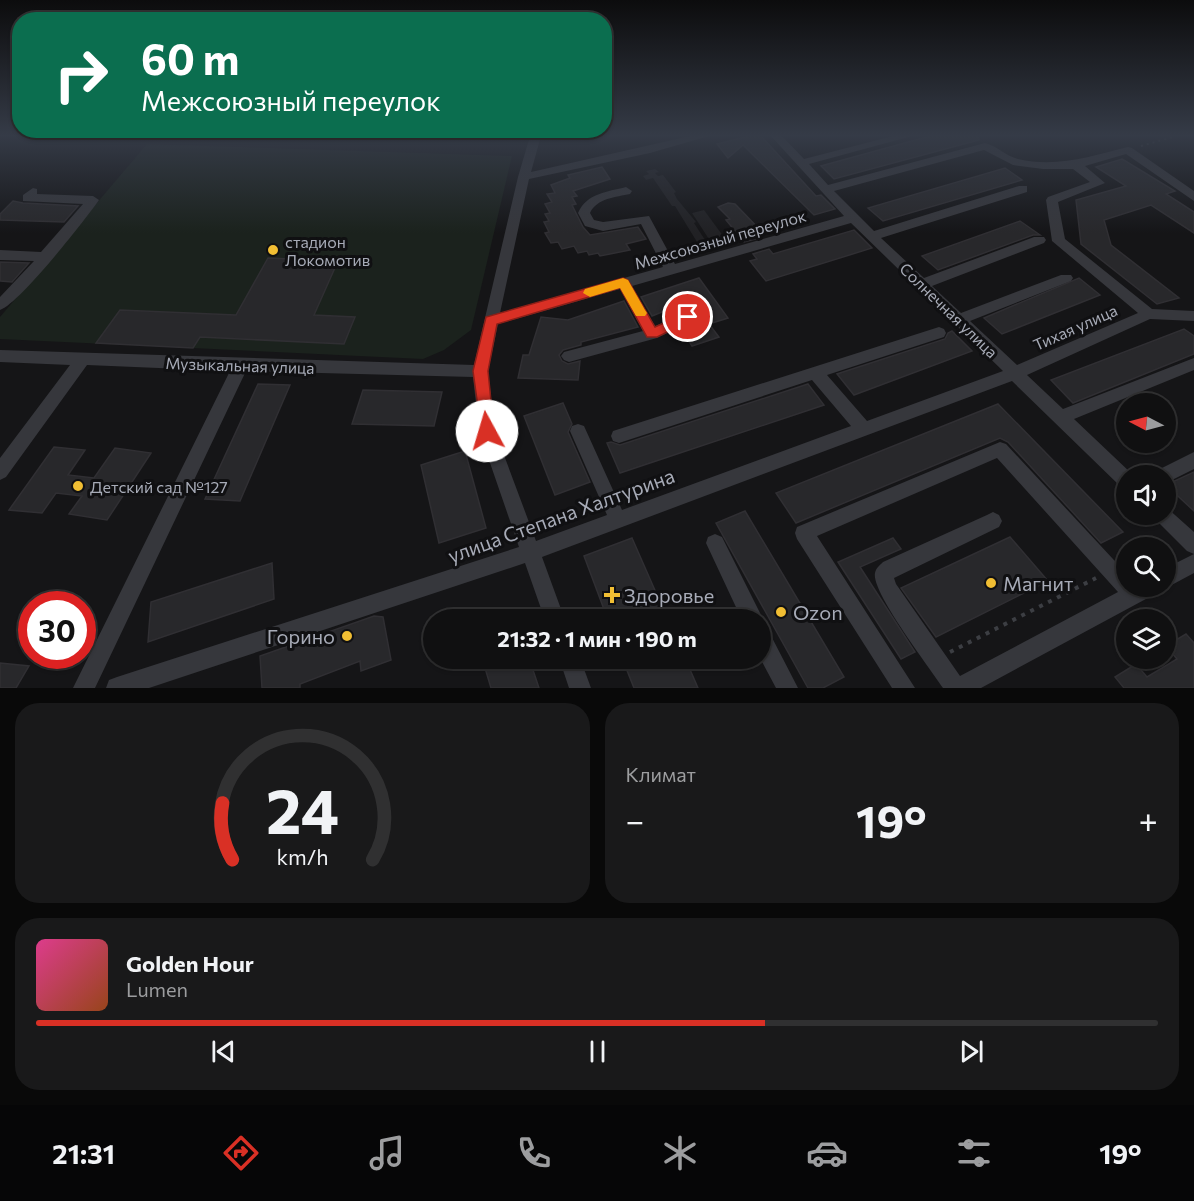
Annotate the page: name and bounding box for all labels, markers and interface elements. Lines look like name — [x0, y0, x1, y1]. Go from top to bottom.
text: 60 m — [141, 32, 240, 84]
icon: right — [42, 36, 120, 114]
text: Межсоюзный переулок — [141, 84, 441, 117]
street label: Межсоюзный переулок — [632, 205, 808, 273]
place label: стадион Локомотив — [285, 232, 370, 269]
marker: стадион Локомотив — [266, 243, 280, 257]
street label: Солнечная улица — [896, 259, 1002, 361]
pin — [662, 291, 713, 342]
icon: arrive — [671, 300, 704, 333]
street label: Тихая улица — [1030, 300, 1120, 354]
street label: Музыкальная улица — [165, 353, 315, 377]
north arrow — [1116, 393, 1176, 453]
map controls — [1116, 393, 1176, 669]
position arrow — [455, 399, 519, 463]
street label: улица Степана Халтурина — [444, 463, 678, 567]
button: sound — [1116, 465, 1176, 525]
place label: Детский сад №127 — [90, 477, 228, 496]
marker: Детский сад №127 — [71, 479, 85, 493]
button: search — [1116, 537, 1176, 597]
place label: Магнит — [1003, 571, 1073, 595]
marker: Магнит — [984, 576, 998, 590]
place label: Здоровье — [624, 583, 714, 607]
marker: Здоровье — [605, 588, 619, 602]
speed limit sign: 30 — [18, 591, 96, 669]
place label: Ozon — [793, 600, 843, 624]
marker: Ozon — [774, 605, 788, 619]
button: layers — [1116, 609, 1176, 669]
place label: Горино — [267, 624, 335, 648]
text: 21:32 · 1 мин · 190 m — [497, 625, 697, 652]
marker: Горино — [340, 629, 354, 643]
text: Климат — [626, 762, 696, 786]
text: 24 — [266, 771, 339, 847]
text: 19° — [856, 792, 927, 847]
text: − — [626, 799, 644, 840]
text: + — [1139, 799, 1158, 840]
text: km/h — [276, 843, 328, 869]
text: Golden Hour — [126, 950, 254, 977]
text: Lumen — [126, 977, 188, 1001]
icon: previous — [207, 1035, 240, 1068]
icon: pause — [581, 1035, 614, 1068]
icon: next — [955, 1035, 988, 1068]
icon: directions — [220, 1132, 262, 1174]
icon: music — [366, 1132, 408, 1174]
icon: phone — [513, 1132, 555, 1174]
icon: climate — [659, 1132, 701, 1174]
icon: car — [806, 1132, 848, 1174]
icon: filters — [953, 1132, 995, 1174]
text: 21:31 — [52, 1137, 115, 1170]
text: 19° — [1099, 1137, 1142, 1170]

